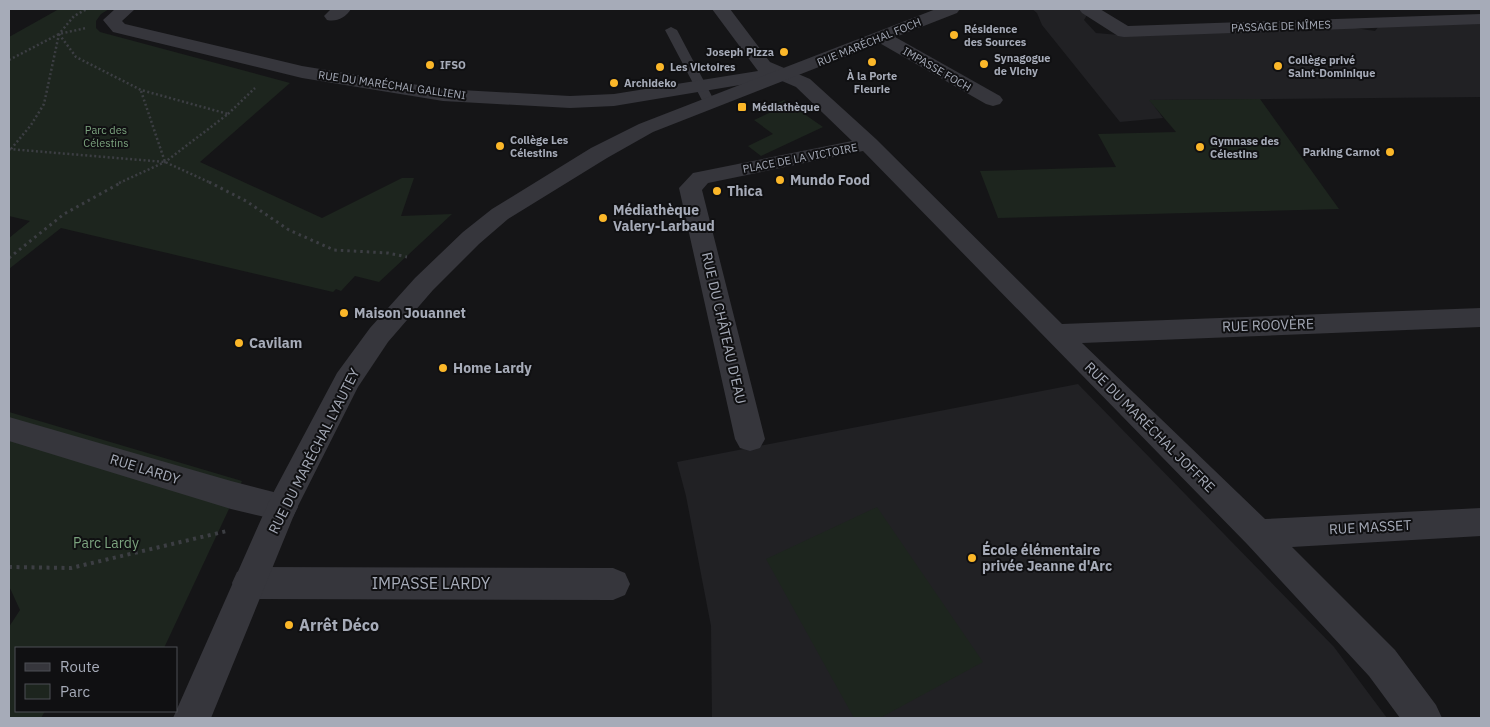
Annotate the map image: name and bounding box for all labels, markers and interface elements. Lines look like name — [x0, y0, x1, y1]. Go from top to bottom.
street label: RUE MARÉCHAL FOCH — [815, 15, 923, 69]
street label: PASSAGE DE NÎMES — [1231, 17, 1331, 35]
place label: Résidence des Sources — [964, 22, 1027, 49]
marker: Résidence des Sources — [948, 29, 960, 41]
street label: IMPASSE FOCH — [900, 44, 974, 94]
place label: Joseph Pizza — [706, 45, 774, 59]
marker: Joseph Pizza — [778, 46, 790, 58]
place label: Synagogue de Vichy — [994, 51, 1051, 78]
place label: Collège privé Saint-Dominique — [1288, 53, 1375, 80]
marker: À la Porte Fleurie — [866, 56, 878, 68]
place label: IFSO — [440, 58, 466, 72]
marker: Synagogue de Vichy — [978, 58, 990, 70]
marker: IFSO — [424, 59, 436, 71]
place label: Les Victoires — [670, 60, 736, 74]
marker: Collège privé Saint-Dominique — [1272, 60, 1284, 72]
marker: Les Victoires — [654, 61, 666, 73]
street label: RUE DU MARÉCHAL GALLIENI — [317, 68, 467, 102]
place label: À la Porte Fleurie — [847, 68, 897, 96]
place label: Archideko — [624, 76, 676, 90]
marker: Archideko — [608, 77, 620, 89]
place label: Médiathèque — [752, 100, 820, 114]
marker: Médiathèque — [736, 101, 748, 113]
park label: Parc des Célestins — [83, 123, 129, 150]
place label: Collège Les Célestins — [510, 133, 569, 160]
place label: Gymnase des Célestins — [1210, 134, 1280, 161]
marker: Collège Les Célestins — [494, 140, 506, 152]
street label: PLACE DE LA VICTOIRE — [741, 140, 859, 176]
marker: Gymnase des Célestins — [1194, 141, 1206, 153]
place label: Parking Carnot — [1303, 145, 1380, 159]
marker: Parking Carnot — [1384, 146, 1396, 158]
place label: Mundo Food — [790, 171, 870, 189]
marker: Mundo Food — [774, 174, 786, 186]
place label: Thica — [727, 182, 763, 200]
marker: Thica — [711, 185, 723, 197]
place label: Médiathèque Valery-Larbaud — [613, 201, 715, 235]
marker: Médiathèque Valery-Larbaud — [597, 212, 609, 224]
street label: RUE DU CHÂTEAU D'EAU — [698, 250, 750, 406]
place label: Maison Jouannet — [354, 304, 466, 322]
marker: Maison Jouannet — [338, 307, 350, 319]
street label: RUE ROOVÈRE — [1222, 313, 1314, 336]
place label: Cavilam — [249, 334, 302, 352]
marker: Cavilam — [233, 337, 245, 349]
street label: RUE DU MARÉCHAL JOFFRE — [1081, 357, 1220, 496]
place label: Home Lardy — [453, 359, 532, 377]
marker: Home Lardy — [437, 362, 449, 374]
street label: RUE DU MARÉCHAL LYAUTEY — [263, 364, 364, 537]
street label: RUE LARDY — [108, 450, 183, 488]
street label: RUE MASSET — [1328, 516, 1412, 538]
park label: Parc Lardy — [73, 534, 139, 552]
place label: École élémentaire privée Jeanne d'Arc — [982, 540, 1112, 575]
marker: École élémentaire privée Jeanne d'Arc — [966, 552, 978, 564]
street label: IMPASSE LARDY — [372, 573, 491, 593]
place label: Arrêt Déco — [299, 615, 379, 635]
marker: Arrêt Déco — [283, 619, 295, 631]
legend — [15, 647, 178, 712]
text: Route — [60, 657, 100, 676]
text: Parc — [60, 682, 90, 701]

